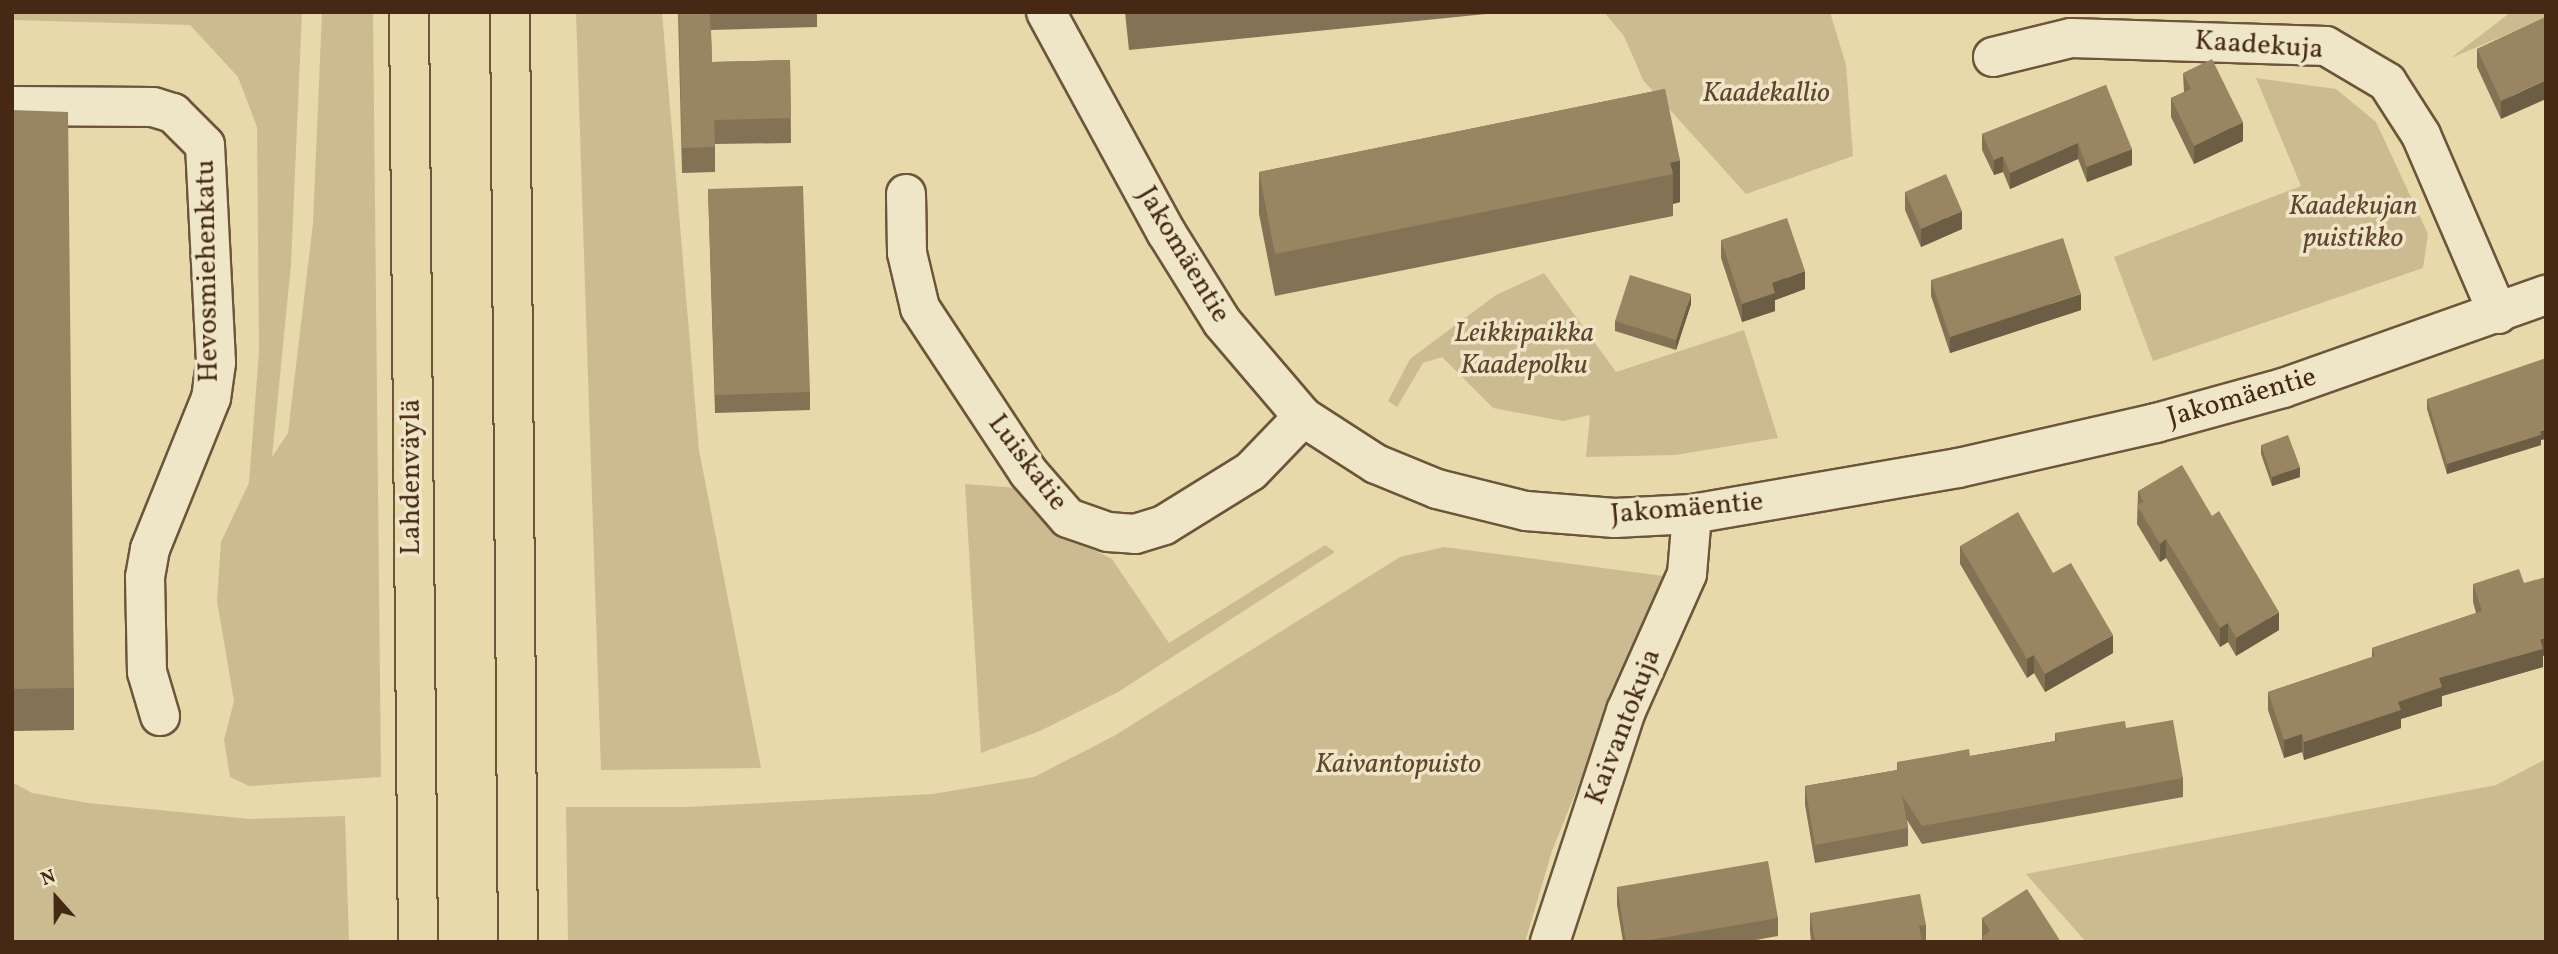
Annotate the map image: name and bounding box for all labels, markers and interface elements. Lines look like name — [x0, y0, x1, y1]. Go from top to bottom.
street label: Kaadekuja — [2194, 25, 2324, 67]
park label: Kaadekallio — [1702, 77, 1830, 111]
street label: Hevosmiehenkatu — [189, 159, 227, 383]
street label: Jakomäentie — [1129, 181, 1237, 329]
park label: Kaadekujan puistikko — [2288, 190, 2418, 256]
park label: Leikkipaikka Kaadepolku — [1454, 317, 1594, 383]
street label: Jakomäentie — [2164, 361, 2320, 435]
street label: Lahdenväylä — [395, 399, 429, 555]
street label: Luiskatie — [980, 408, 1074, 518]
street label: Jakomäentie — [1609, 486, 1765, 532]
street label: Kaivantokuja — [1579, 644, 1669, 810]
park label: Kaivantopuisto — [1315, 748, 1481, 782]
north arrow — [21, 863, 91, 933]
text: N — [37, 864, 60, 893]

